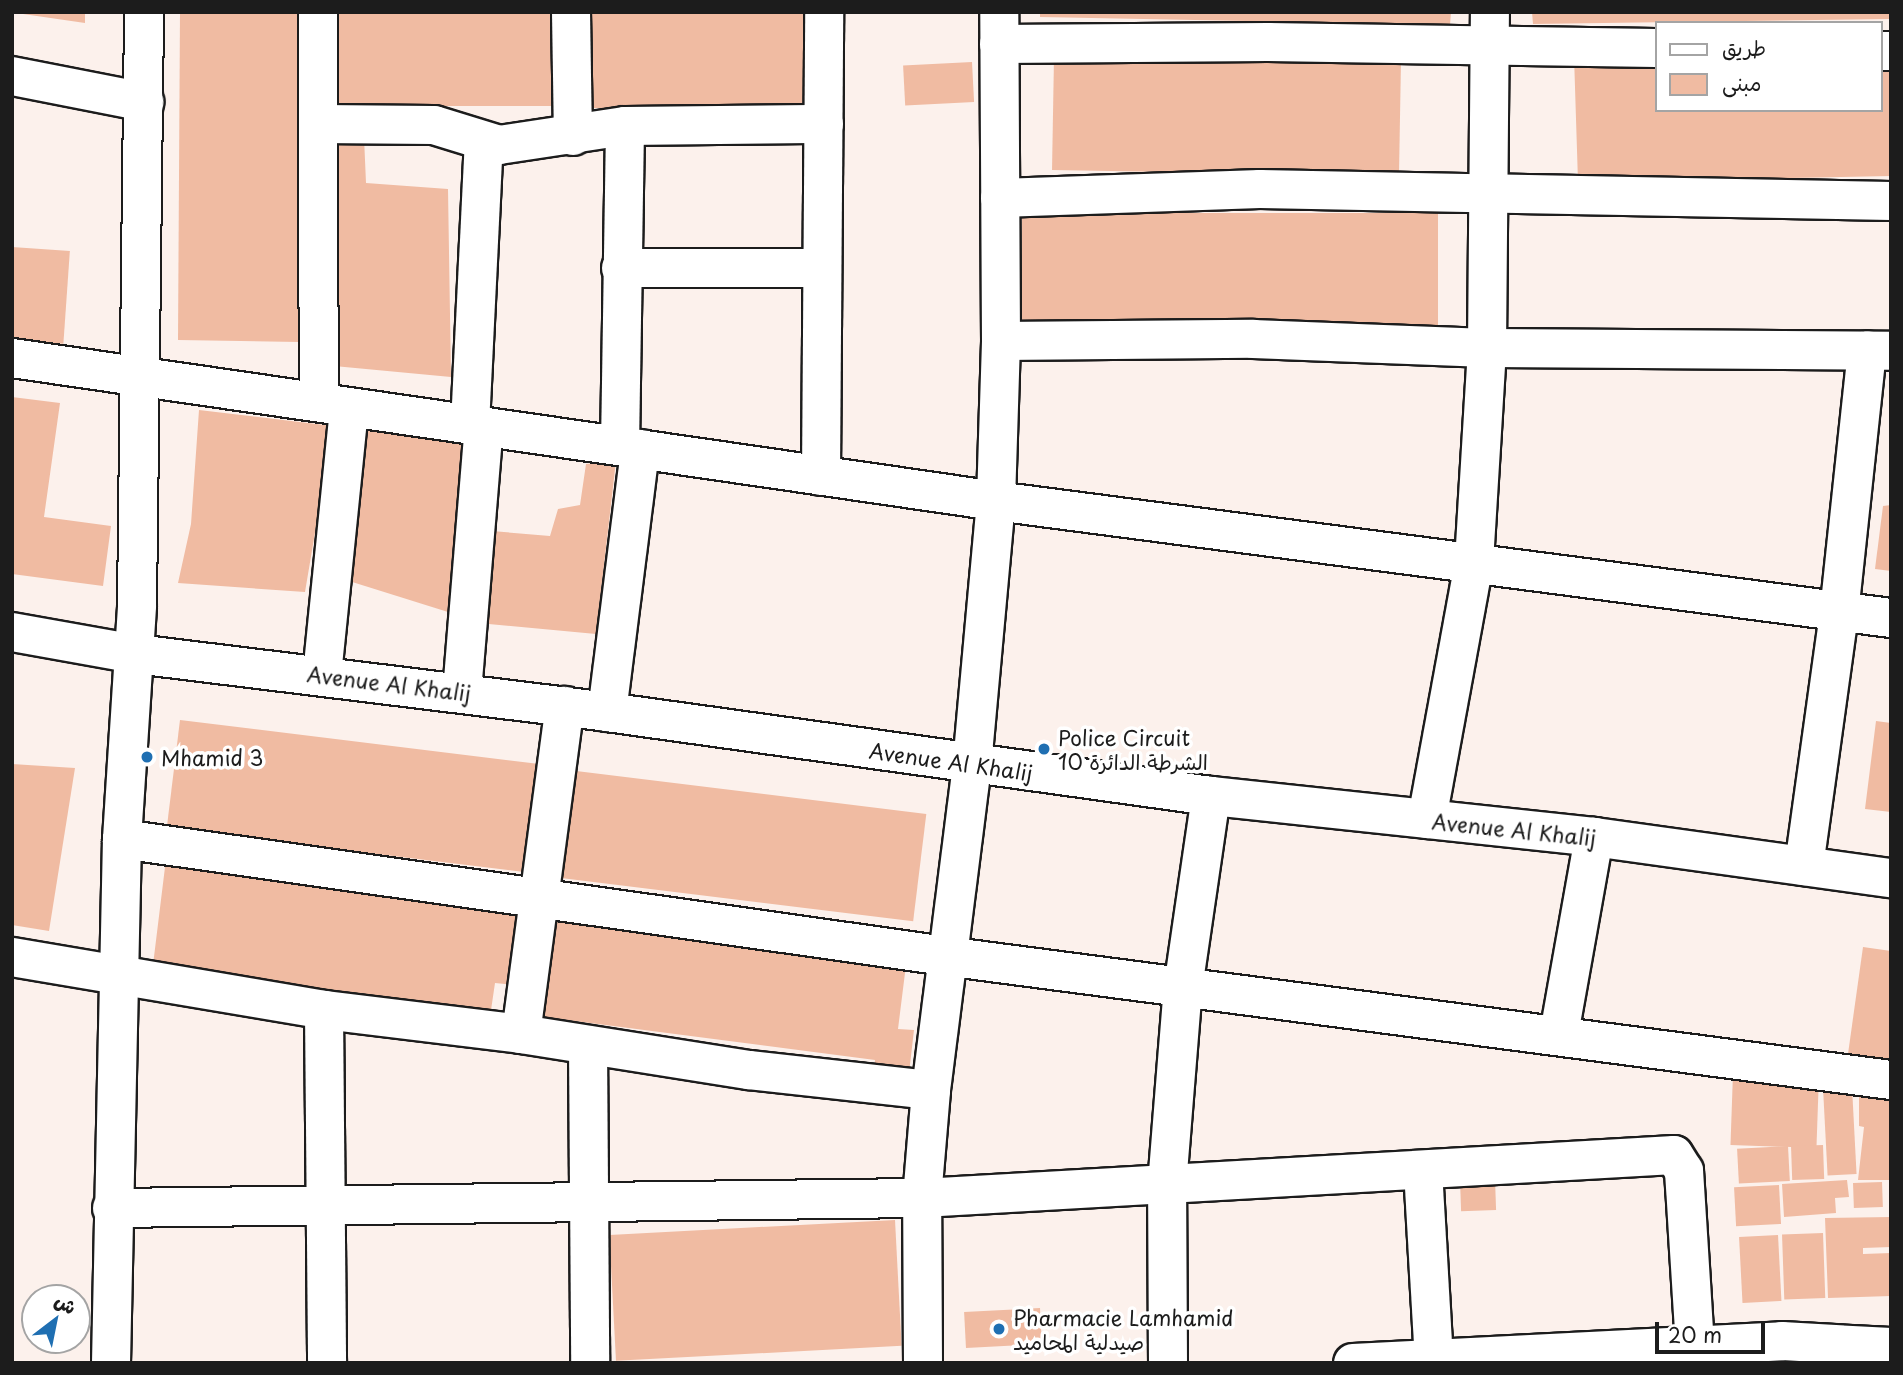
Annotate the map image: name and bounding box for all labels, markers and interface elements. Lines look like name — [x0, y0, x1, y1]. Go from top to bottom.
legend — [1654, 21, 1882, 112]
text: طريق — [1722, 31, 1766, 63]
text: مبنى — [1722, 66, 1761, 98]
street label: Avenue Al Khalij — [306, 660, 472, 706]
place label: Police Circuit 10 الشرطة الدائرة — [1058, 724, 1208, 774]
street label: Avenue Al Khalij — [868, 737, 1034, 785]
marker: Police Circuit 10 الشرطة الدائرة — [1036, 741, 1052, 757]
place label: Mhamid 3 — [161, 744, 263, 770]
marker: Mhamid 3 — [139, 749, 155, 765]
street label: Avenue Al Khalij — [1431, 808, 1597, 850]
north arrow — [21, 1284, 91, 1354]
text: ش — [50, 1285, 82, 1320]
place label: Pharmacie Lamhamid صيدلية المحاميد — [1013, 1304, 1234, 1354]
scale bar — [1658, 1308, 1768, 1352]
text: 20 m — [1668, 1318, 1722, 1350]
marker: Pharmacie Lamhamid صيدلية المحاميد — [991, 1321, 1007, 1337]

